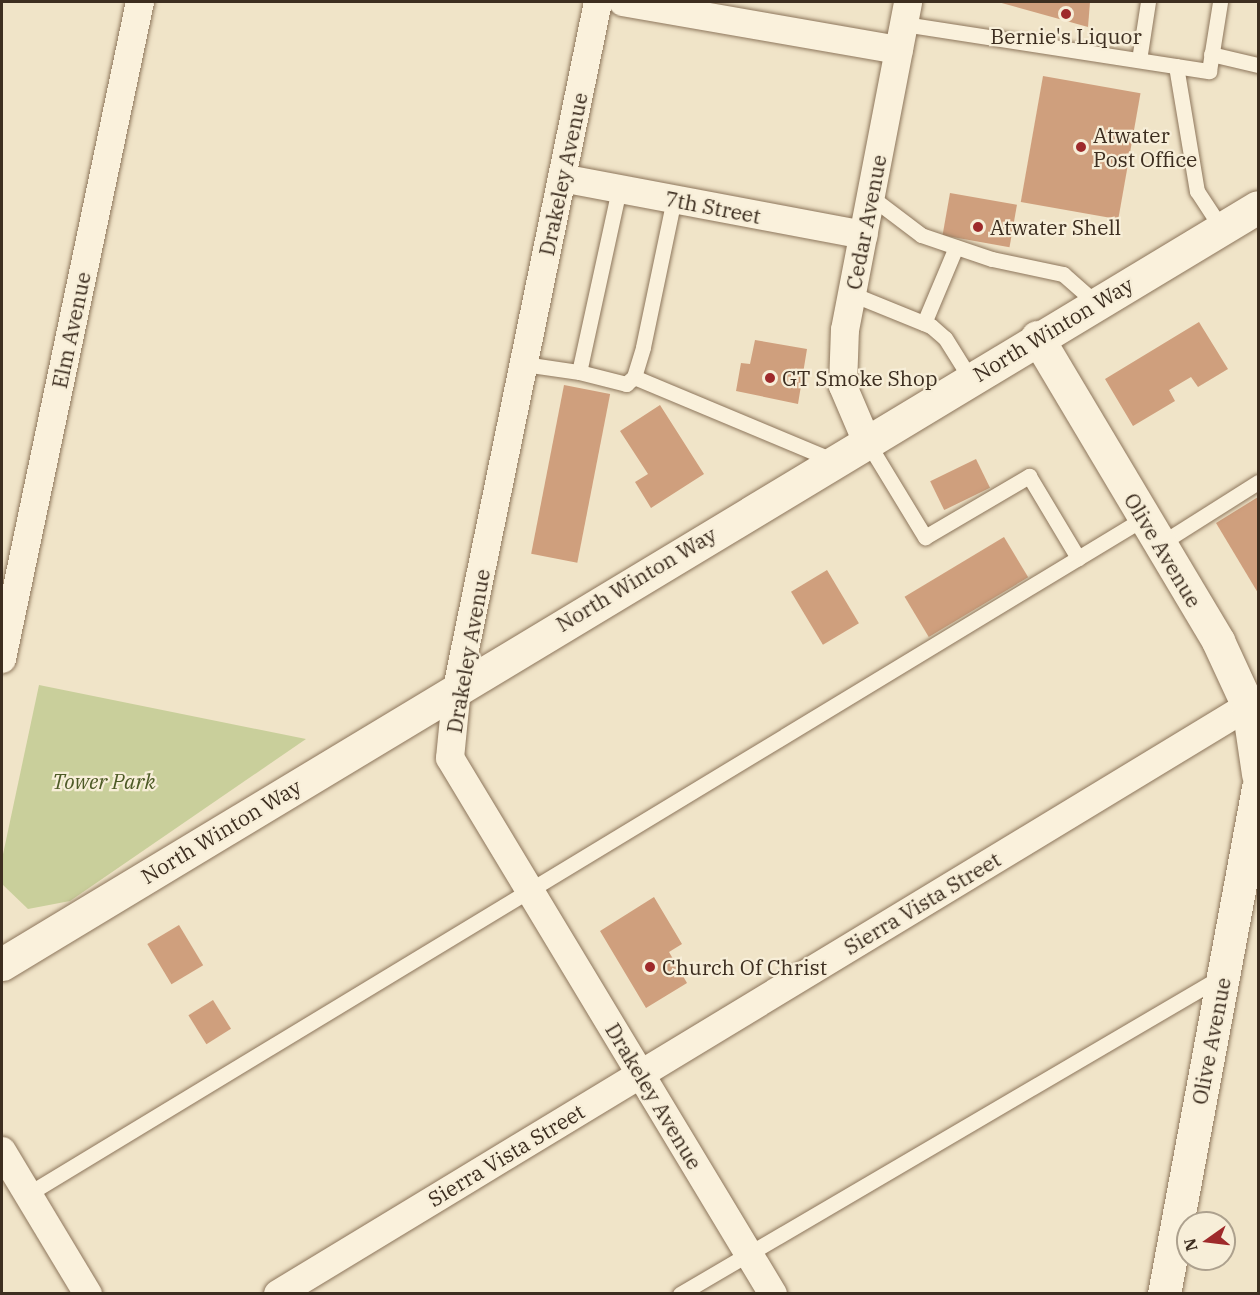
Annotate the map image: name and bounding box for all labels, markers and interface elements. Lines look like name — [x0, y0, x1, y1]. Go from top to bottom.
marker: Bernie's Liquor — [1059, 7, 1073, 21]
place label: Bernie's Liquor — [990, 23, 1142, 49]
street label: Drakeley Avenue — [533, 90, 593, 258]
place label: Atwater Post Office — [1093, 122, 1197, 172]
marker: Atwater Post Office — [1074, 140, 1088, 154]
street label: Cedar Avenue — [841, 152, 891, 292]
street label: 7th Street — [663, 185, 763, 229]
place label: Atwater Shell — [990, 214, 1121, 240]
marker: Atwater Shell — [971, 220, 985, 234]
street label: Elm Avenue — [46, 269, 96, 391]
street label: North Winton Way — [968, 271, 1138, 387]
place label: GT Smoke Shop — [782, 365, 938, 391]
marker: GT Smoke Shop — [763, 371, 777, 385]
street label: Olive Avenue — [1119, 488, 1207, 612]
street label: North Winton Way — [551, 521, 721, 637]
street label: Drakeley Avenue — [441, 567, 495, 735]
park label: Tower Park — [52, 768, 156, 794]
street label: North Winton Way — [136, 773, 306, 889]
street label: Sierra Vista Street — [839, 846, 1005, 960]
place label: Church Of Christ — [662, 954, 827, 980]
marker: Church Of Christ — [643, 960, 657, 974]
street label: Olive Avenue — [1186, 975, 1236, 1107]
street label: Drakeley Avenue — [600, 1018, 708, 1174]
street label: Sierra Vista Street — [423, 1098, 589, 1212]
north arrow — [1176, 1211, 1236, 1271]
text: N — [1179, 1236, 1202, 1253]

